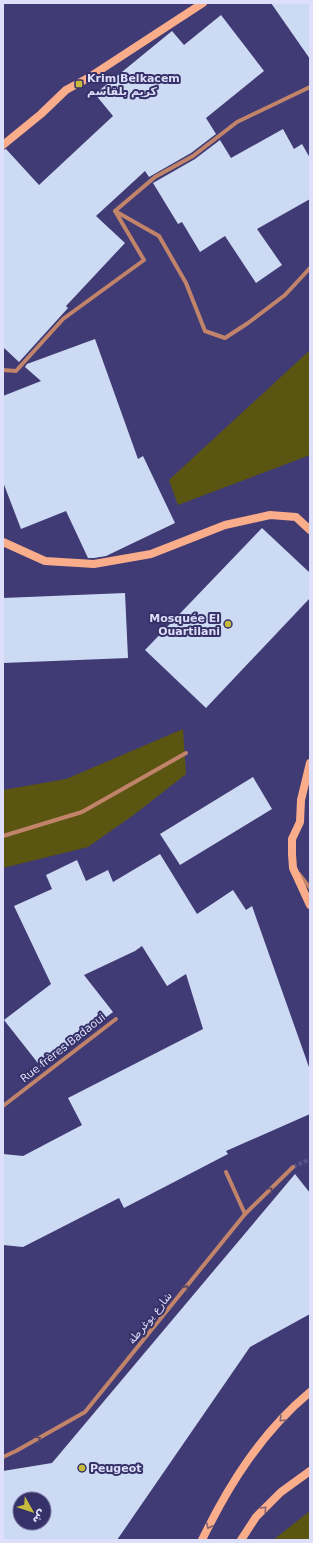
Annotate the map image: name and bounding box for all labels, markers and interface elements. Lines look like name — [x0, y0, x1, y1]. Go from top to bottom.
place label: Krim Belkacem كريم بلقاسم — [87, 72, 180, 98]
marker: Krim Belkacem كريم بلقاسم — [74, 79, 84, 89]
place label: Mosquée El Ouartilani — [149, 612, 220, 638]
marker: Mosquée El Ouartilani — [223, 619, 233, 629]
street label: Rue frères Badaoui — [18, 1011, 108, 1085]
one-way arrow — [265, 1187, 273, 1195]
one-way arrow — [181, 1286, 188, 1293]
street label: شارع يوغرطة — [125, 1289, 175, 1347]
one-way arrow — [279, 1414, 287, 1422]
one-way arrow — [34, 1436, 41, 1443]
place label: Peugeot — [90, 1462, 142, 1475]
marker: Peugeot — [77, 1463, 87, 1473]
north arrow — [12, 1491, 52, 1531]
one-way arrow — [259, 1506, 267, 1514]
text: ش — [30, 1507, 49, 1527]
one-way arrow — [206, 1522, 214, 1529]

